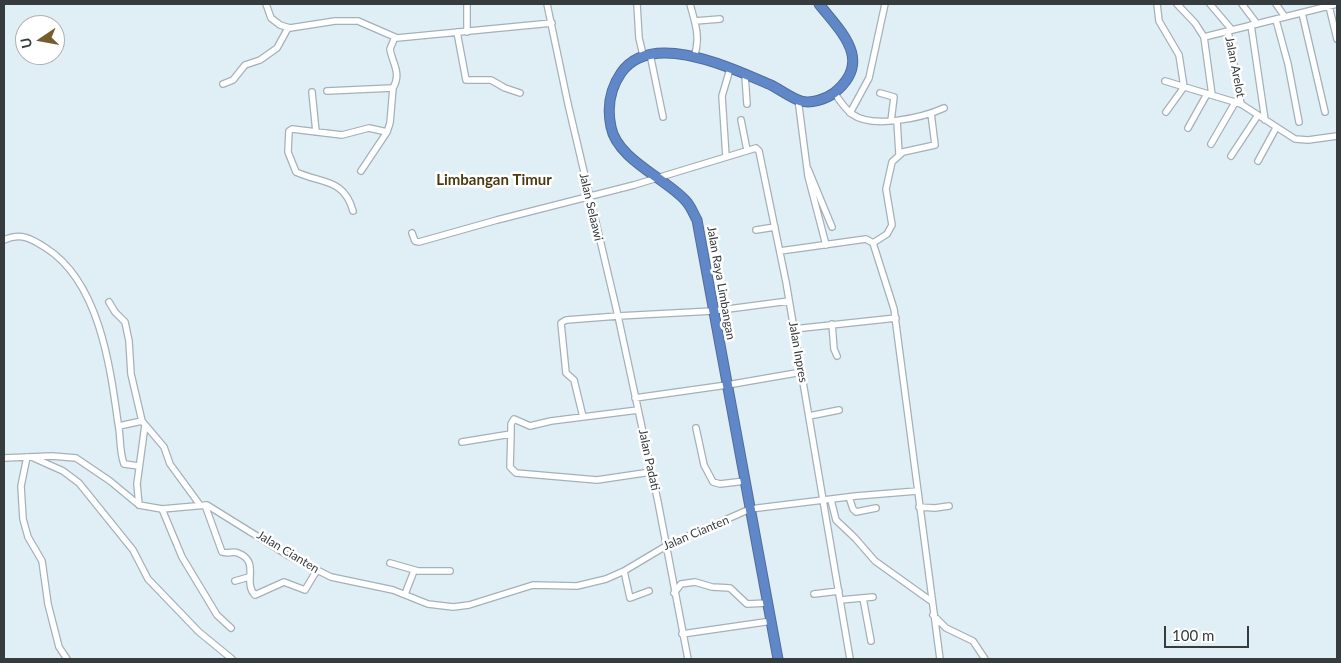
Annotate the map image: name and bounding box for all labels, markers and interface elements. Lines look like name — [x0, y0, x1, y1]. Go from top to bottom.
north arrow — [15, 15, 65, 65]
street label: Jalan Arelot — [1222, 35, 1248, 99]
text: U — [16, 36, 35, 50]
district label: Limbangan Timur — [436, 171, 552, 189]
street label: Jalan Selaawi — [576, 172, 606, 242]
street label: Jalan Raya Limbangan — [704, 225, 738, 341]
street label: Jalan Inpres — [786, 320, 810, 384]
street label: Jalan Padati — [635, 428, 663, 492]
street label: Jalan Cianten — [661, 513, 731, 553]
street label: Jalan Cianten — [254, 528, 322, 576]
scale bar — [1166, 616, 1251, 648]
text: 100 m — [1172, 626, 1214, 644]

